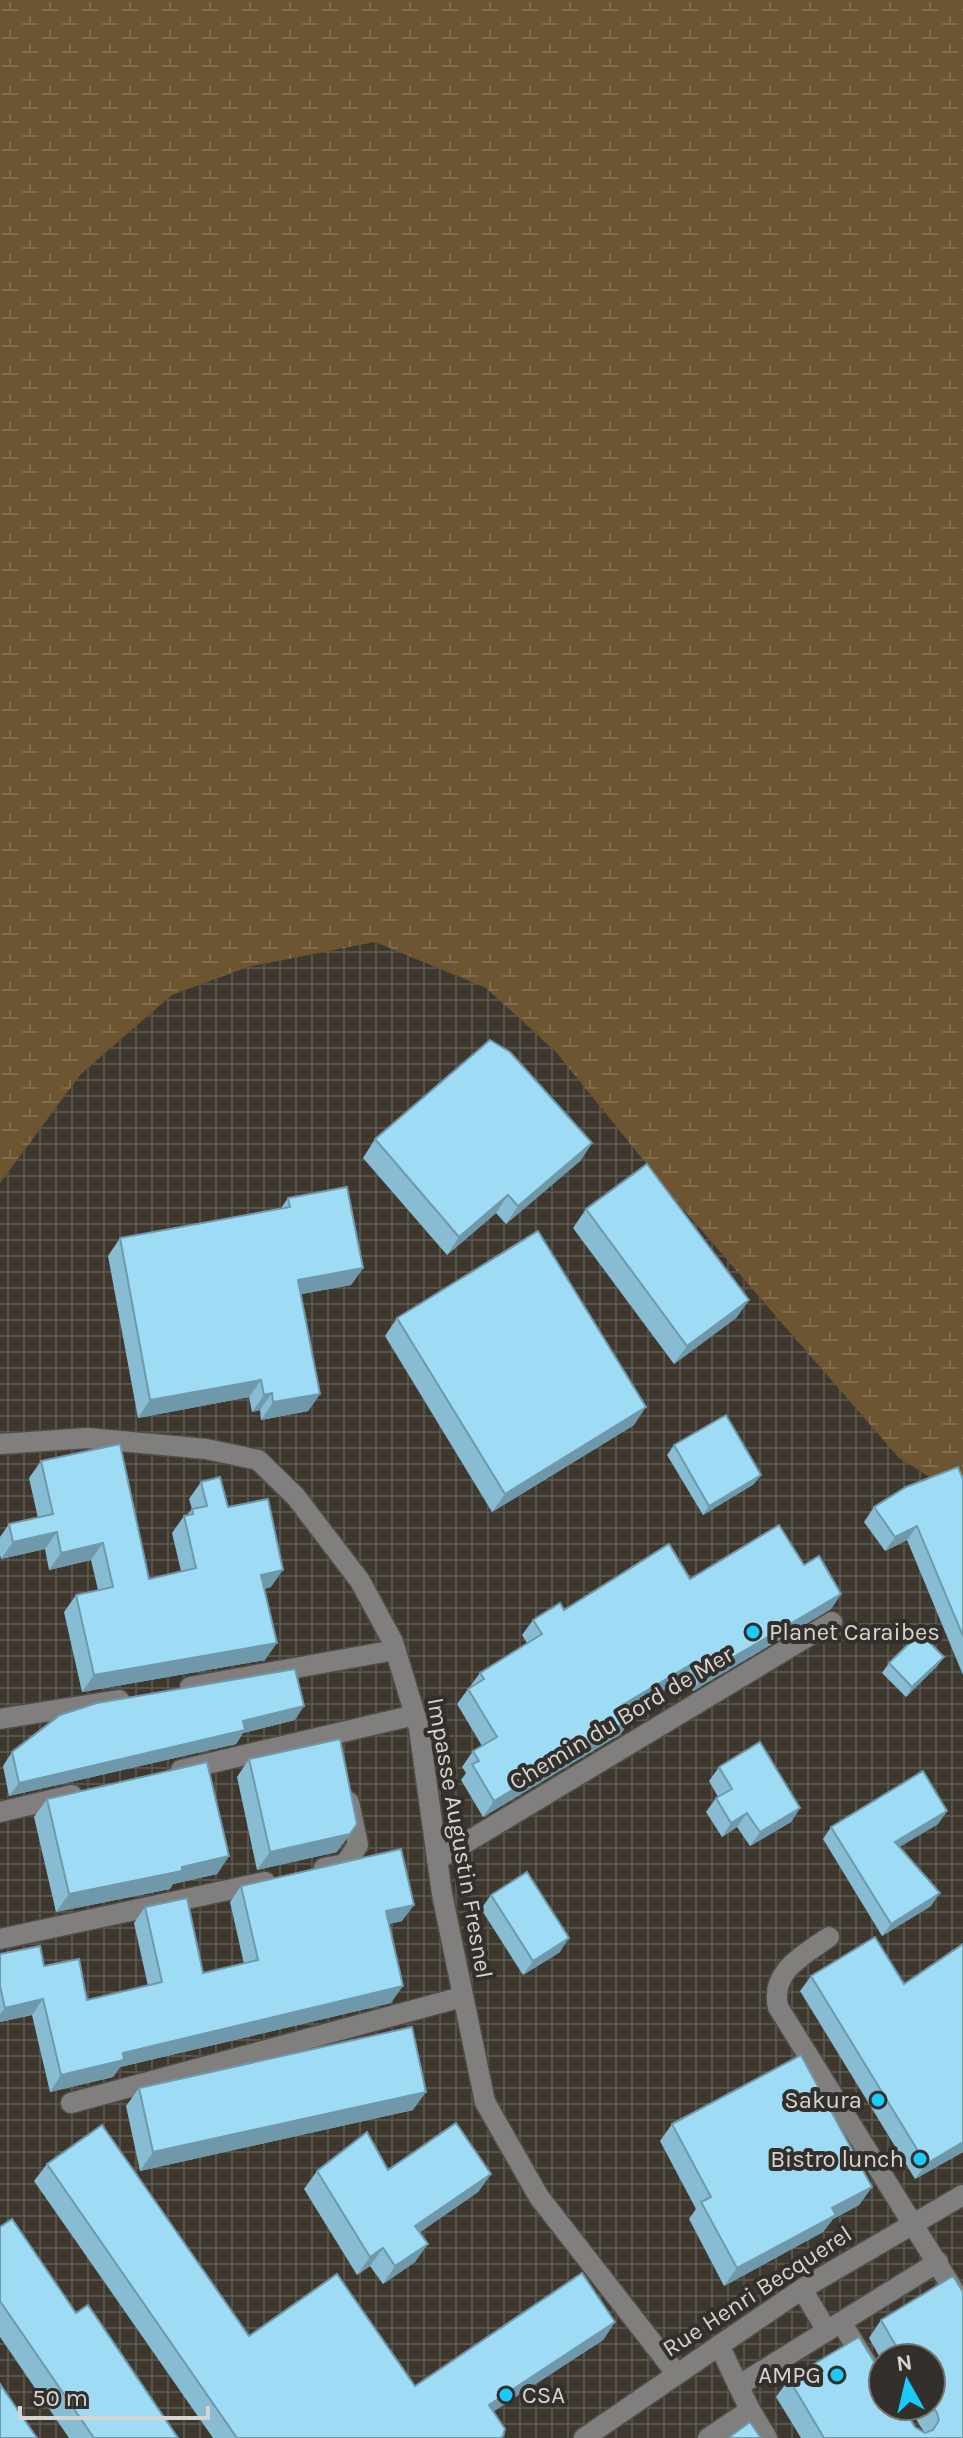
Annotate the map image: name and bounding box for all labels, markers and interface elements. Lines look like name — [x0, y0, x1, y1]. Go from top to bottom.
place label: Planet Caraibes — [769, 1618, 940, 1646]
marker: Planet Caraibes — [744, 1623, 762, 1641]
street label: Chemin du Bord de Mer — [504, 1640, 738, 1796]
street label: Impasse Augustin Fresnel — [421, 1695, 499, 1981]
place label: Sakura — [784, 2086, 862, 2114]
marker: Sakura — [869, 2091, 887, 2109]
place label: Bistro lunch — [770, 2145, 904, 2173]
marker: Bistro lunch — [911, 2150, 929, 2168]
street label: Rue Henri Becquerel — [657, 2219, 857, 2363]
north arrow — [867, 2342, 947, 2422]
text: N — [895, 2349, 914, 2377]
place label: AMPG — [758, 2361, 821, 2389]
marker: AMPG — [828, 2366, 846, 2384]
scale bar — [20, 2370, 208, 2420]
place label: CSA — [522, 2381, 565, 2409]
text: 50 m — [32, 2384, 88, 2412]
marker: CSA — [497, 2386, 515, 2404]

